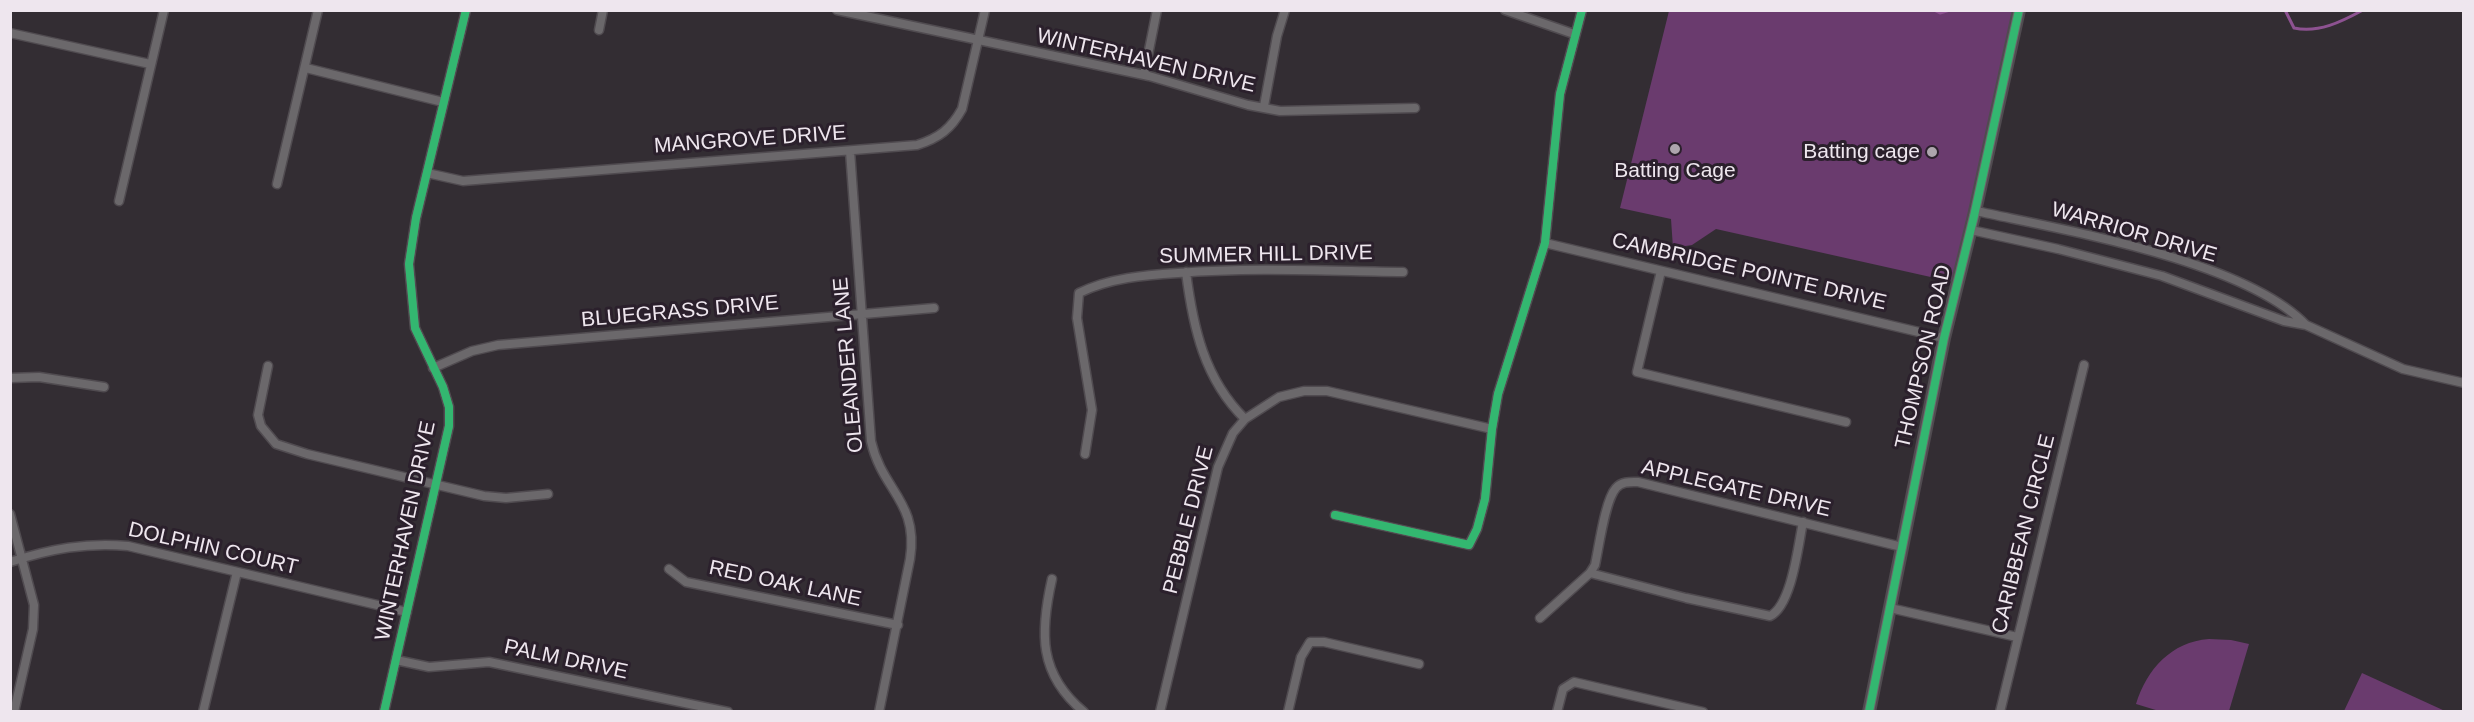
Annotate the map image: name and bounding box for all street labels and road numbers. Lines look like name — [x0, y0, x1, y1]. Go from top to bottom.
street label: WINTERHAVEN DRIVE — [1034, 24, 1258, 98]
street label: MANGROVE DRIVE — [653, 121, 847, 159]
street label: WARRIOR DRIVE — [2048, 197, 2220, 269]
street label: CAMBRIDGE POINTE DRIVE — [1609, 228, 1889, 316]
street label: SUMMER HILL DRIVE — [1159, 241, 1373, 269]
street label: THOMPSON ROAD — [1891, 263, 1957, 451]
street label: OLEANDER LANE — [829, 276, 869, 454]
street label: BLUEGRASS DRIVE — [580, 291, 780, 333]
street label: WINTERHAVEN DRIVE — [370, 419, 442, 643]
street label: CARIBBEAN CIRCLE — [1987, 432, 2061, 636]
street label: PEBBLE DRIVE — [1158, 443, 1220, 597]
street label: APPLEGATE DRIVE — [1639, 455, 1833, 523]
street label: DOLPHIN COURT — [126, 517, 300, 581]
street label: RED OAK LANE — [706, 556, 864, 612]
street label: PALM DRIVE — [502, 635, 630, 685]

